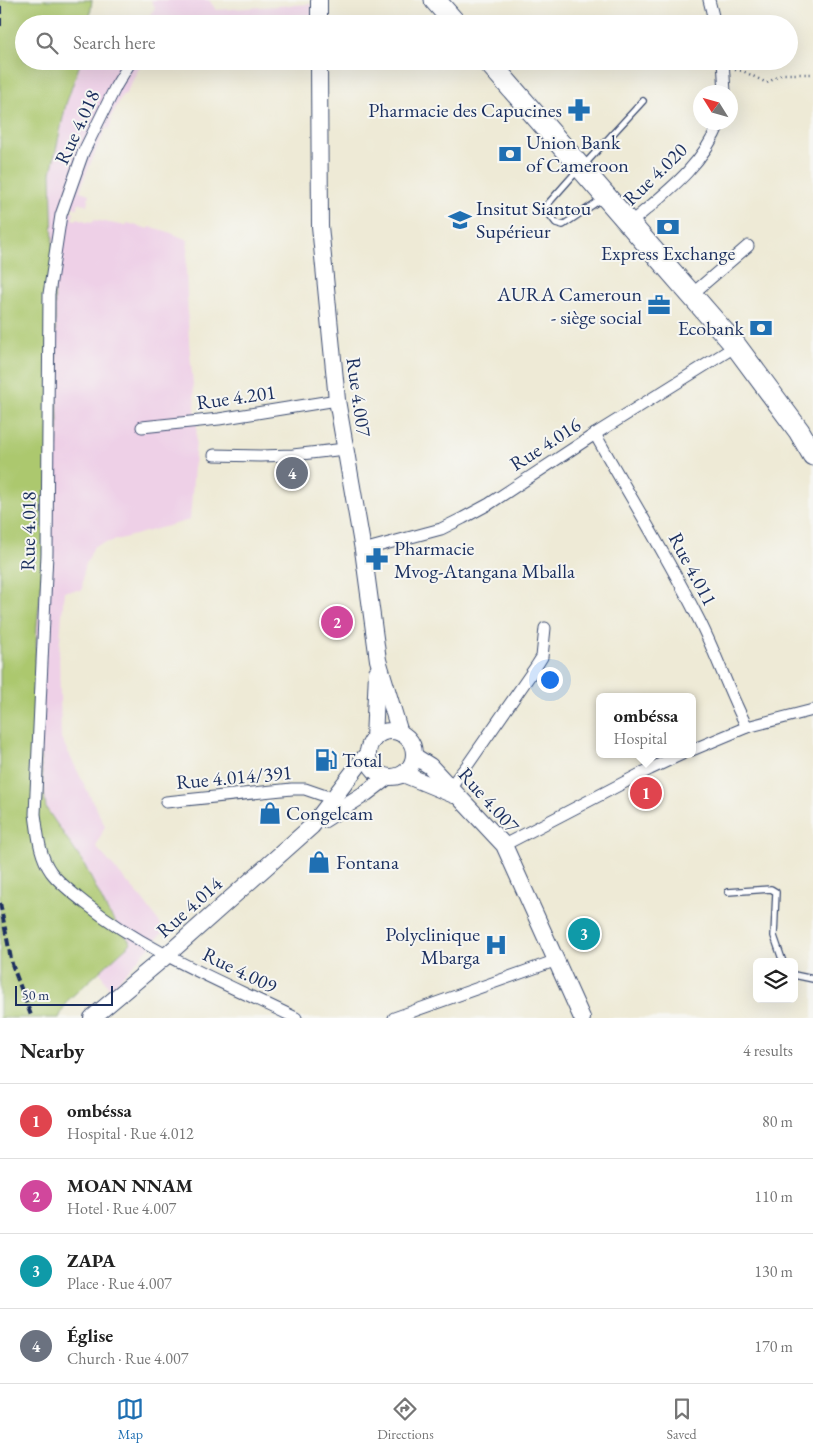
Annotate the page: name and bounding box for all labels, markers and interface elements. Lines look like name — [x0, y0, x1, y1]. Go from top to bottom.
search box — [15, 15, 798, 70]
icon: search — [33, 29, 61, 57]
text: Search here — [73, 30, 155, 55]
street label: Rue 4.018 — [48, 85, 106, 169]
north arrow — [693, 85, 738, 130]
place label: Pharmacie des Capucines — [368, 97, 562, 123]
pharmacy icon: Pharmacie des Capucines — [566, 97, 592, 123]
place label: Union Bank of Cameroon — [526, 129, 629, 178]
street label: Rue 4.020 — [617, 137, 693, 211]
bank icon: Union Bank of Cameroon — [497, 141, 523, 167]
place label: Insitut Siantou Supérieur — [476, 195, 592, 244]
school or university icon: Insitut Siantou Supérieur — [447, 207, 473, 233]
bank icon: Express Exchange — [655, 214, 681, 240]
place label: Express Exchange — [601, 240, 735, 266]
place label: AURA Cameroun - siège social — [496, 281, 642, 330]
office icon: AURA Cameroun - siège social — [646, 292, 672, 318]
place label: Ecobank — [678, 315, 745, 341]
bank icon: Ecobank — [748, 315, 774, 341]
street label: Rue 4.007 — [341, 356, 377, 439]
street label: Rue 4.201 — [195, 379, 277, 415]
street label: Rue 4.016 — [505, 411, 586, 477]
pin: 4 — [276, 454, 308, 492]
street label: Rue 4.018 — [14, 491, 42, 571]
street label: Rue 4.011 — [663, 528, 723, 610]
place label: Pharmacie Mvog-Atangana Mballa — [394, 535, 575, 584]
pharmacy icon: Pharmacie Mvog-Atangana Mballa — [364, 546, 390, 572]
pin: 2 — [321, 603, 353, 641]
your location — [537, 667, 563, 693]
popup — [596, 693, 696, 758]
text: ombéssa — [614, 703, 678, 728]
text: Hospital — [614, 728, 667, 749]
fuel station icon: Total — [313, 747, 339, 773]
place label: Total — [342, 747, 382, 773]
street label: Rue 4.014/391 — [175, 759, 293, 795]
street label: Rue 4.007 — [453, 762, 526, 839]
pin: 1 — [630, 774, 662, 812]
shop icon: Congelcam — [257, 800, 283, 826]
place label: Congelcam — [286, 800, 374, 826]
shop icon: Fontana — [306, 849, 332, 875]
place label: Fontana — [336, 849, 399, 875]
street label: Rue 4.014 — [151, 870, 228, 943]
pin: 3 — [568, 915, 600, 953]
place label: Polyclinique Mbarga — [385, 921, 480, 970]
hospital icon: Polyclinique Mbarga — [483, 932, 509, 958]
street label: Rue 4.009 — [199, 941, 282, 999]
map controls — [753, 958, 798, 1003]
button: layers — [753, 958, 798, 1003]
scale bar — [15, 983, 112, 1006]
text: 50 m — [22, 986, 49, 1004]
text: Nearby — [20, 1037, 84, 1064]
text: 4 results — [743, 1040, 793, 1061]
text: ombéssa — [67, 1098, 132, 1123]
text: 1 — [32, 1111, 40, 1132]
text: 80 m — [762, 1111, 793, 1132]
text: Hospital · Rue 4.012 — [67, 1123, 194, 1144]
text: MOAN NNAM — [67, 1173, 193, 1198]
text: 2 — [32, 1186, 40, 1207]
text: 110 m — [754, 1186, 793, 1207]
text: Hotel · Rue 4.007 — [67, 1198, 176, 1219]
text: ZAPA — [67, 1248, 115, 1273]
text: 3 — [32, 1261, 40, 1282]
text: 130 m — [754, 1261, 793, 1282]
text: Place · Rue 4.007 — [67, 1273, 172, 1294]
text: Église — [67, 1323, 113, 1348]
text: 4 — [32, 1336, 40, 1357]
text: 170 m — [754, 1336, 793, 1357]
text: Church · Rue 4.007 — [67, 1348, 188, 1369]
tab: Map — [116, 1395, 144, 1443]
tab: Directions — [377, 1395, 434, 1443]
tab: Saved — [667, 1395, 697, 1443]

